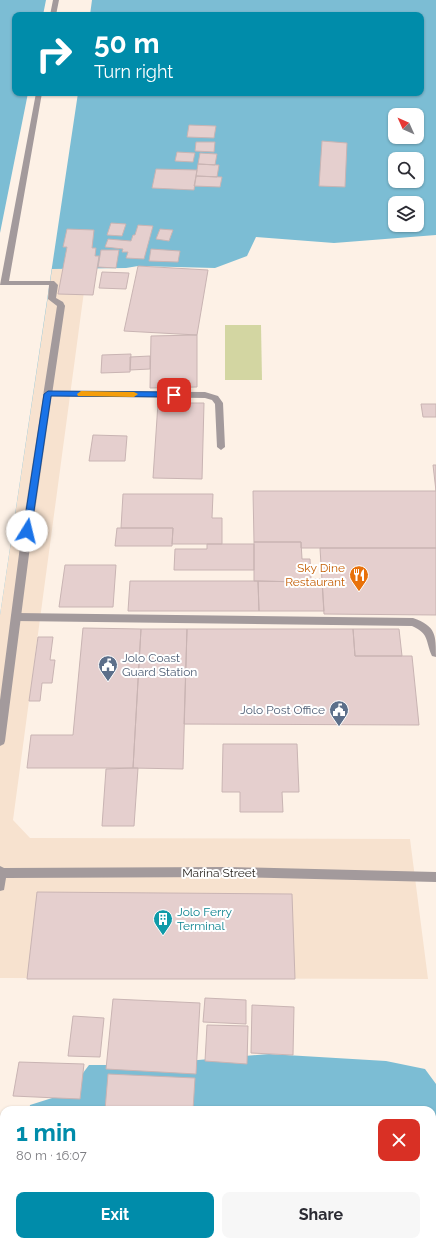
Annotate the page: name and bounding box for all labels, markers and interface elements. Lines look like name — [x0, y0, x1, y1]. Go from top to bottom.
text: 50 m — [94, 27, 160, 60]
icon: right — [28, 28, 80, 80]
text: Turn right — [94, 61, 173, 82]
north arrow — [388, 108, 424, 144]
map controls — [388, 108, 424, 232]
button: search — [388, 152, 424, 188]
button: layers — [388, 196, 424, 232]
pin — [157, 378, 191, 412]
icon: arrive — [163, 384, 185, 406]
position arrow — [6, 510, 48, 552]
place label: Sky Dine Restaurant — [285, 561, 345, 589]
restaurant icon: Sky Dine Restaurant — [348, 564, 370, 592]
place label: Jolo Coast Guard Station — [122, 651, 197, 679]
public building icon: Jolo Coast Guard Station — [97, 654, 119, 682]
public building icon: Jolo Post Office — [328, 699, 350, 727]
place label: Jolo Post Office — [240, 703, 325, 717]
street label: Marina Street — [182, 866, 256, 880]
place label: Jolo Ferry Terminal — [177, 905, 232, 933]
building icon: Jolo Ferry Terminal — [152, 908, 174, 936]
text: 1 min — [16, 1118, 77, 1147]
button: close — [378, 1119, 420, 1161]
text: 80 m · 16:07 — [16, 1148, 87, 1163]
button: Exit — [16, 1192, 214, 1238]
button: Share — [222, 1192, 420, 1238]

